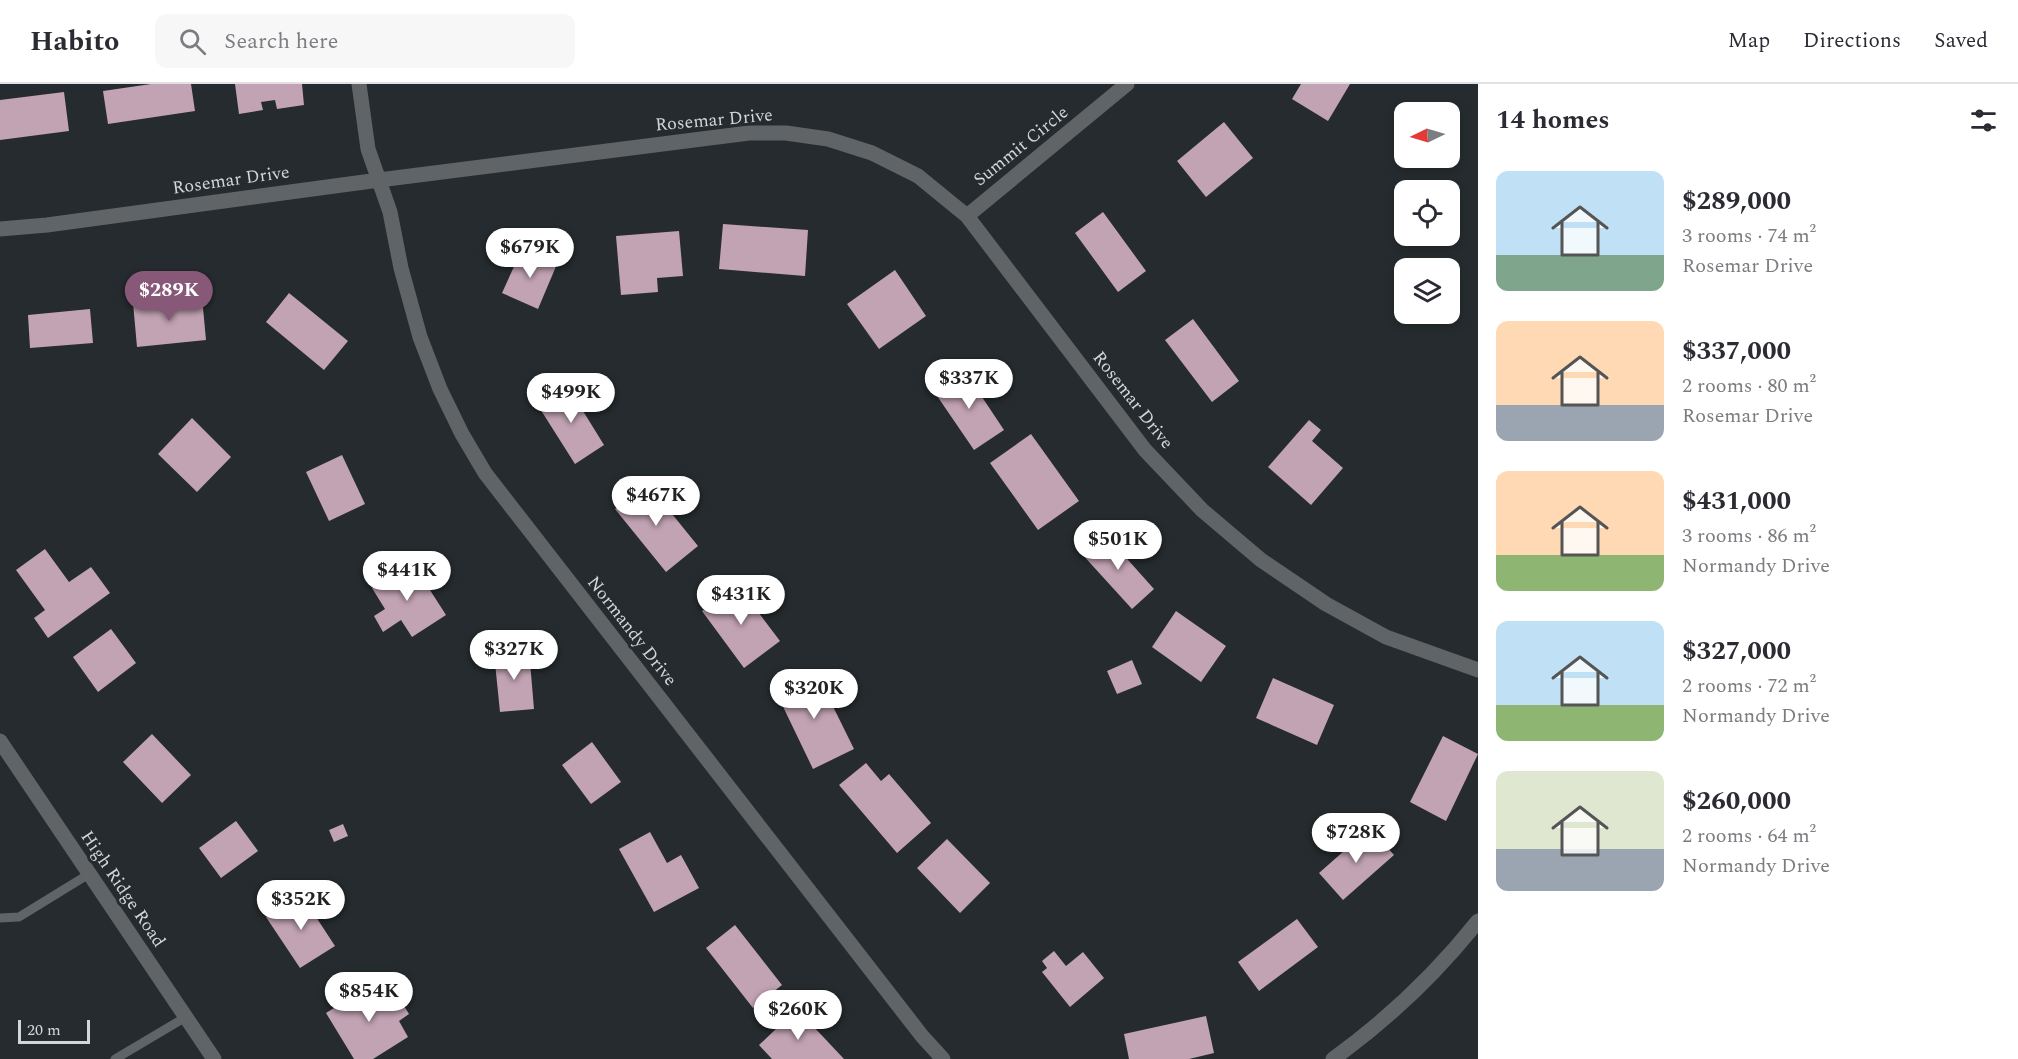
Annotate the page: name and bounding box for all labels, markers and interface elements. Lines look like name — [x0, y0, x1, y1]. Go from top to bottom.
search box — [155, 14, 575, 68]
text: Habito — [30, 20, 119, 63]
icon: search — [176, 25, 209, 58]
text: Search here — [224, 25, 338, 58]
text: Map — [1728, 25, 1770, 57]
text: Directions — [1803, 25, 1901, 57]
text: Saved — [1934, 25, 1988, 57]
street label: Summit Circle — [968, 99, 1074, 193]
text: 14 homes — [1496, 100, 1610, 140]
street label: Rosemar Drive — [654, 101, 774, 139]
north arrow — [1394, 102, 1460, 168]
map controls — [1394, 102, 1460, 324]
icon: filters — [1967, 104, 2000, 137]
street label: Rosemar Drive — [171, 158, 291, 202]
button: locate — [1394, 180, 1460, 246]
text: $289,000 — [1682, 181, 1791, 221]
icon: home — [1544, 195, 1616, 267]
text: 3 rooms · 74 m² — [1682, 221, 1816, 251]
pin: $679K — [488, 228, 572, 279]
text: $679K — [500, 232, 560, 262]
text: Rosemar Drive — [1682, 251, 1813, 281]
button: layers — [1394, 258, 1460, 324]
pin: $289K — [127, 271, 211, 322]
text: $289K — [139, 275, 199, 305]
text: $337,000 — [1682, 331, 1791, 371]
street label: Rosemar Drive — [1086, 345, 1180, 455]
icon: home — [1544, 345, 1616, 417]
pin: $337K — [927, 359, 1011, 410]
text: $337K — [939, 363, 999, 393]
text: 2 rooms · 80 m² — [1682, 371, 1816, 401]
pin: $499K — [529, 373, 613, 424]
text: $499K — [541, 377, 601, 407]
text: Rosemar Drive — [1682, 401, 1813, 431]
pin: $467K — [614, 476, 698, 527]
text: $467K — [626, 480, 686, 510]
text: $431,000 — [1682, 481, 1791, 521]
icon: home — [1544, 495, 1616, 567]
pin: $501K — [1076, 520, 1160, 571]
text: 3 rooms · 86 m² — [1682, 521, 1816, 551]
text: $501K — [1088, 524, 1148, 554]
pin: $441K — [365, 551, 449, 602]
text: Normandy Drive — [1682, 551, 1830, 581]
text: $441K — [377, 555, 437, 585]
street label: Normandy Drive — [580, 570, 684, 692]
pin: $431K — [699, 575, 783, 626]
text: $431K — [711, 579, 771, 609]
pin: $327K — [472, 630, 556, 681]
text: $327,000 — [1682, 631, 1791, 671]
text: $327K — [484, 634, 544, 664]
icon: home — [1544, 645, 1616, 717]
pin: $320K — [772, 669, 856, 720]
text: 2 rooms · 72 m² — [1682, 671, 1816, 701]
text: $320K — [784, 673, 844, 703]
text: Normandy Drive — [1682, 701, 1830, 731]
text: $260,000 — [1682, 781, 1791, 821]
icon: home — [1544, 795, 1616, 867]
pin: $728K — [1314, 813, 1398, 864]
text: $728K — [1326, 817, 1386, 847]
text: 2 rooms · 64 m² — [1682, 821, 1816, 851]
street label: High Ridge Road — [74, 825, 172, 953]
text: Normandy Drive — [1682, 851, 1830, 881]
pin: $352K — [259, 880, 343, 931]
text: $352K — [271, 884, 331, 914]
pin: $854K — [327, 972, 411, 1023]
text: $854K — [339, 976, 399, 1006]
pin: $260K — [756, 990, 840, 1041]
text: $260K — [768, 994, 828, 1024]
scale bar — [18, 1017, 90, 1044]
text: 20 m — [27, 1018, 61, 1042]

